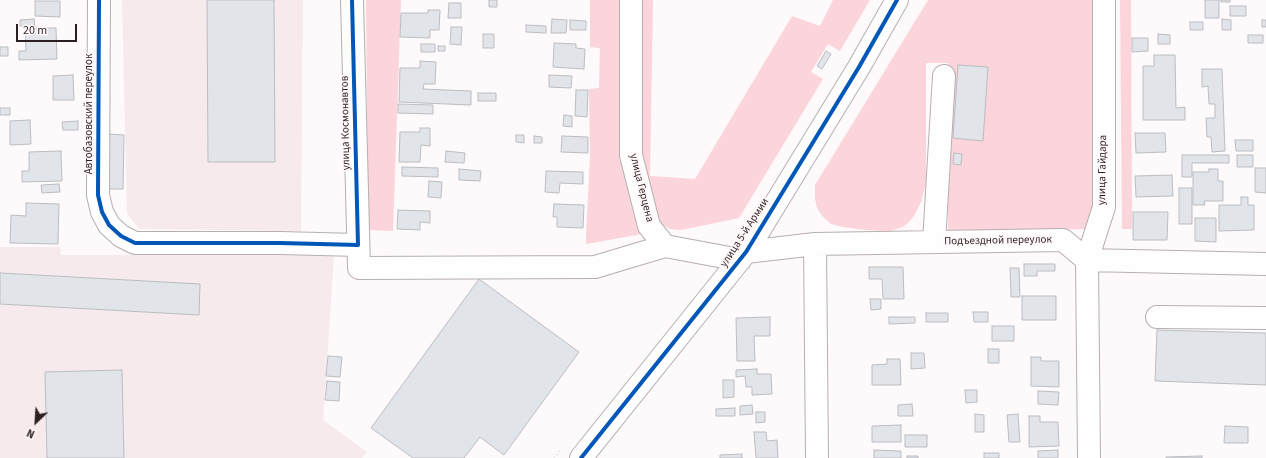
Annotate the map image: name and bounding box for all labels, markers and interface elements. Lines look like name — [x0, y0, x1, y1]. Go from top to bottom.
scale bar — [18, 16, 79, 42]
text: 20 m — [23, 22, 47, 39]
street label: Автобазовский переулок — [83, 54, 97, 174]
street label: улица Космонавтов — [339, 76, 353, 170]
street label: улица Гайдара — [1096, 135, 1110, 205]
street label: улица Герцена — [626, 152, 656, 224]
street label: улица 5-й Армии — [718, 196, 772, 270]
street label: Подъездной переулок — [944, 233, 1052, 249]
north arrow — [16, 402, 56, 442]
text: N — [24, 425, 37, 442]

